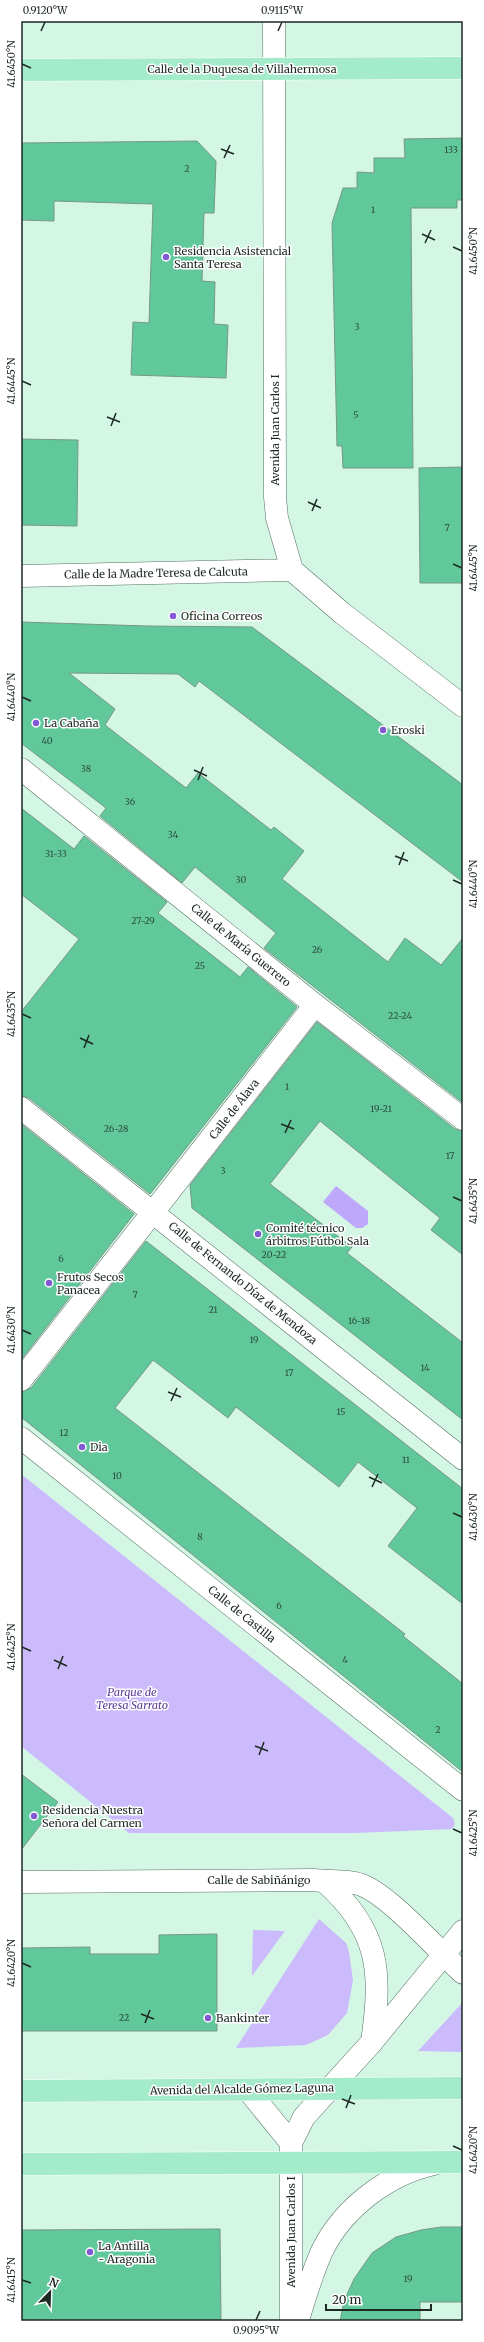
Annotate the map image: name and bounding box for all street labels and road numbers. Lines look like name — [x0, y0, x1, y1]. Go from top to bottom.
street label: Calle de la Duquesa de Villahermosa — [147, 62, 337, 76]
street label: Avenida Juan Carlos I — [268, 374, 282, 487]
street label: Calle de la Madre Teresa de Calcuta — [64, 564, 248, 582]
street label: Calle de María Guerrero — [188, 900, 294, 990]
street label: Calle de Álava — [206, 1076, 262, 1142]
street label: Calle de Fernando Díaz de Mendoza — [166, 1219, 320, 1347]
street label: Calle de Castilla — [205, 1583, 279, 1646]
street label: Calle de Sabiñánigo — [208, 1873, 311, 1887]
street label: Avenida del Alcalde Gómez Laguna — [149, 2080, 334, 2098]
street label: Avenida Juan Carlos I — [284, 2176, 298, 2289]

